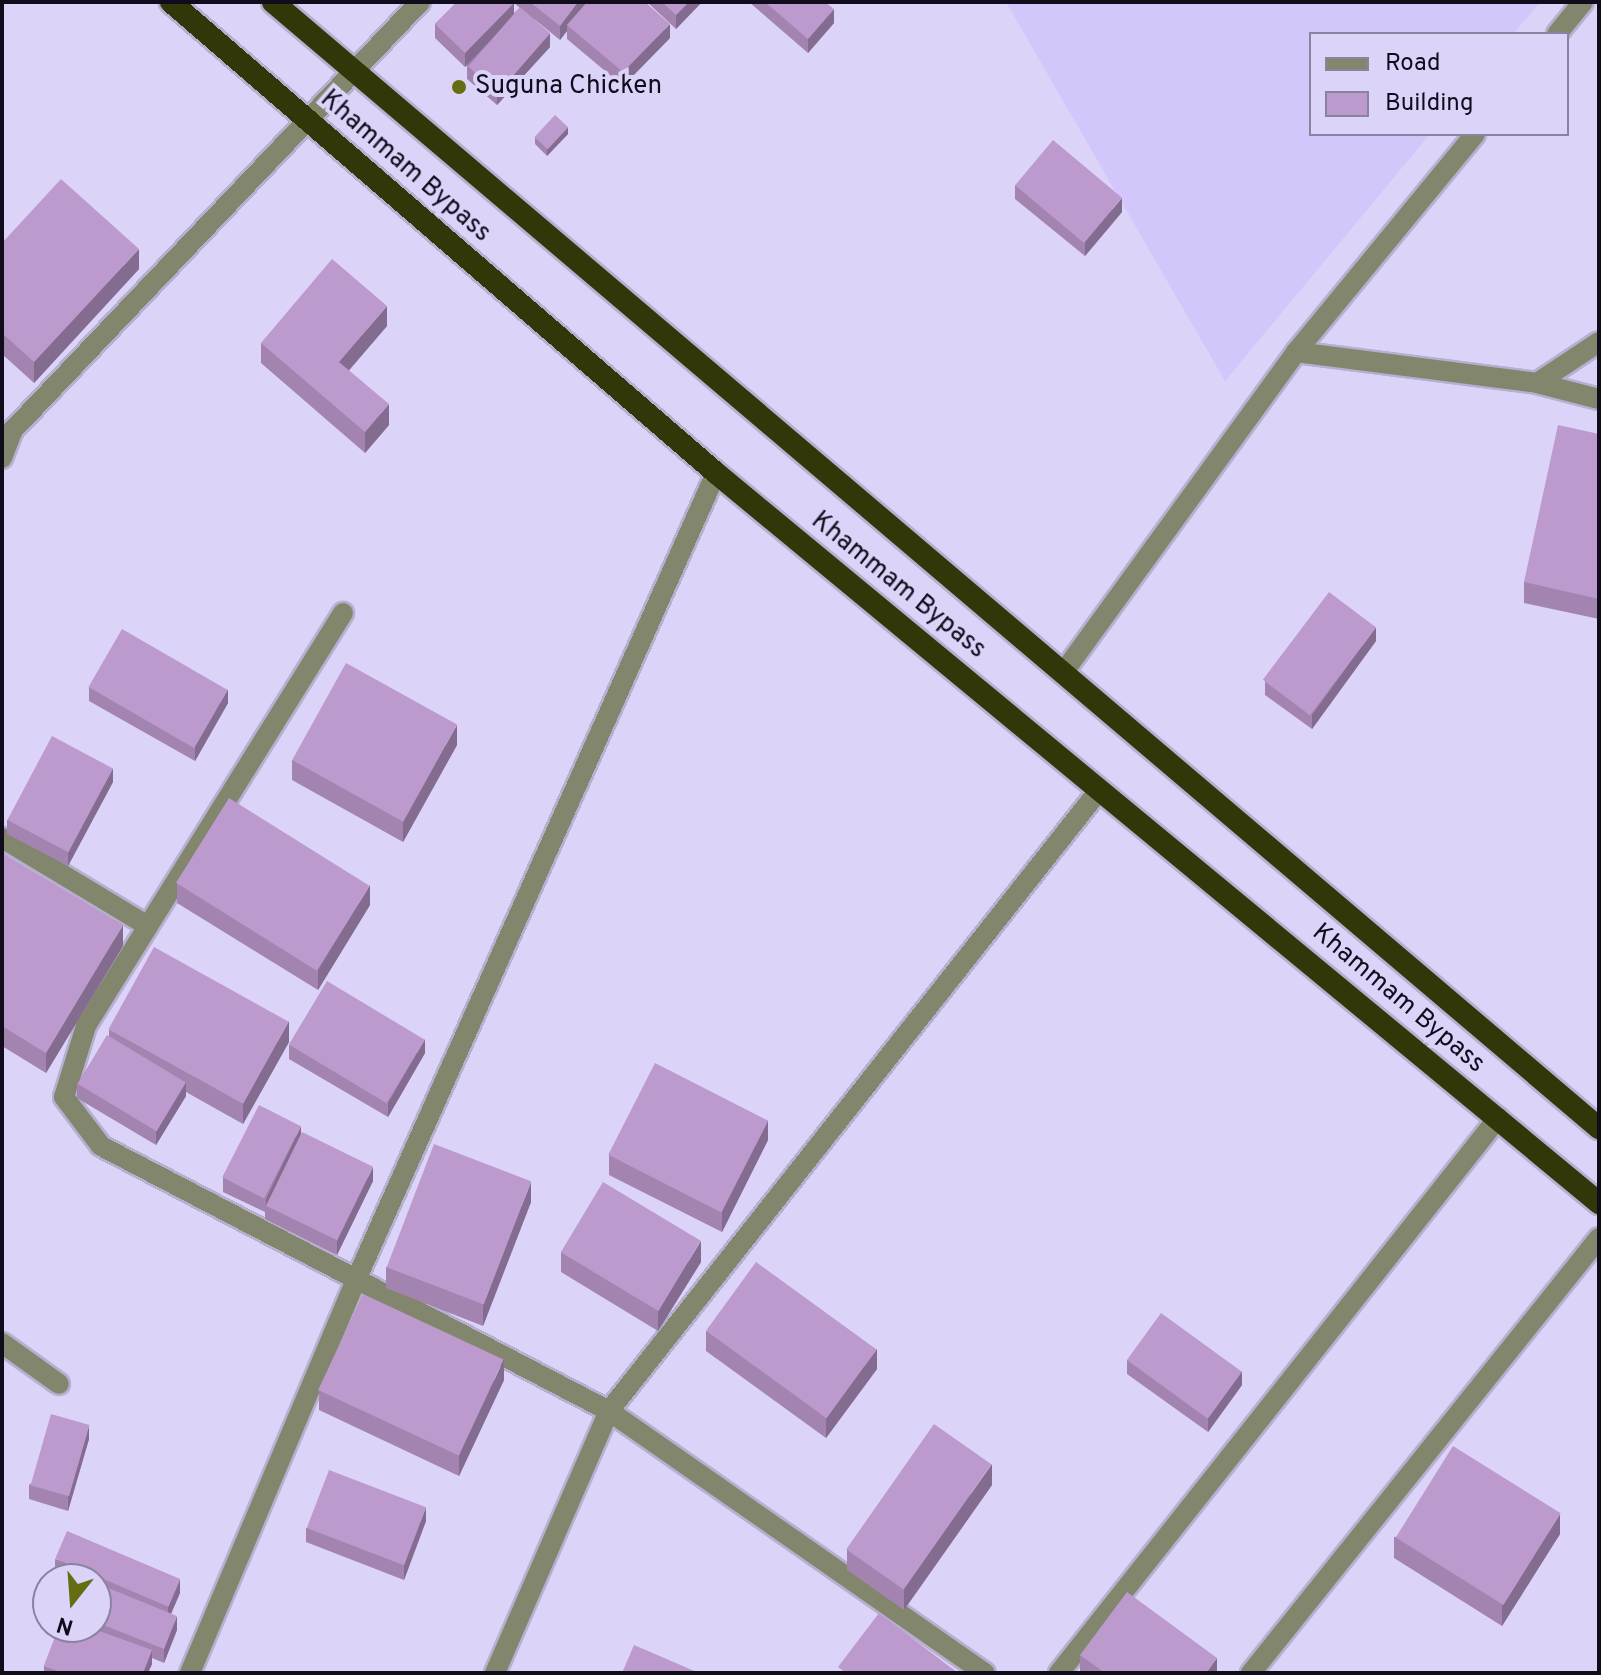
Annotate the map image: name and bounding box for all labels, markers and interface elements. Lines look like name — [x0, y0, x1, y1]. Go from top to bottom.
legend — [1309, 32, 1569, 136]
text: Road — [1385, 49, 1441, 79]
place label: Suguna Chicken — [475, 71, 662, 103]
marker: Suguna Chicken — [450, 78, 468, 96]
street label: Khammam Bypass — [313, 84, 497, 250]
text: Building — [1385, 89, 1474, 119]
street label: Khammam Bypass — [804, 506, 992, 666]
street label: Khammam Bypass — [1305, 918, 1491, 1080]
north arrow — [32, 1563, 112, 1643]
text: N — [54, 1609, 77, 1640]

